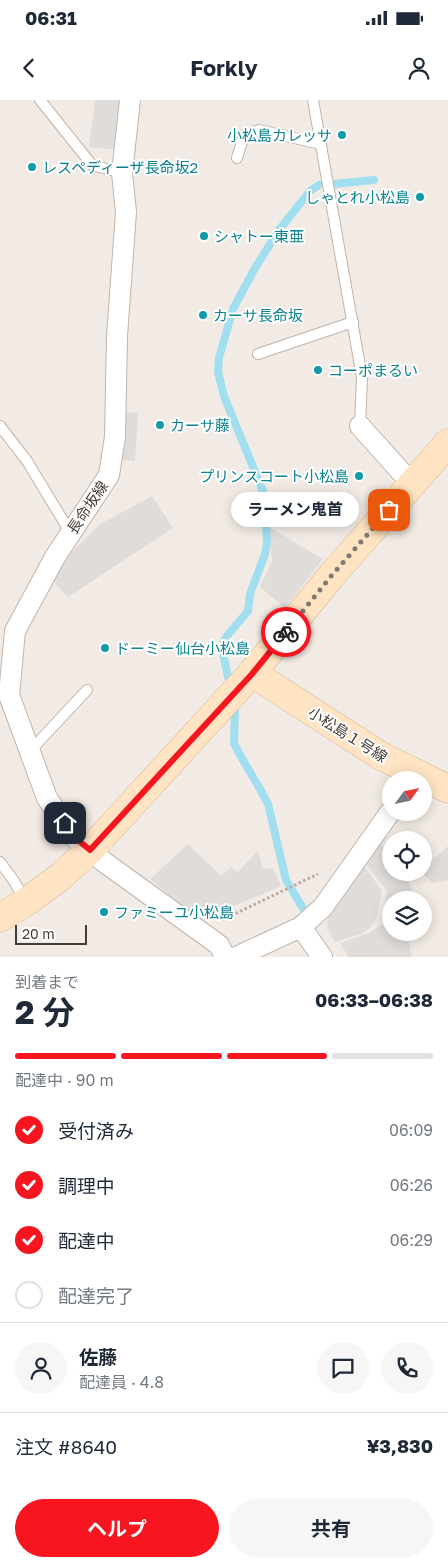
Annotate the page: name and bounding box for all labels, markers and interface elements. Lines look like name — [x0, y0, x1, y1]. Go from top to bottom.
text: 06:31 — [25, 6, 77, 29]
icon: back — [15, 54, 43, 82]
text: Forkly — [190, 54, 258, 81]
icon: person — [405, 54, 433, 82]
place label: 小松島カレッサ — [227, 126, 332, 144]
marker: 小松島カレッサ — [336, 129, 348, 141]
place label: レスペディーザ長命坂2 — [42, 158, 198, 176]
marker: レスペディーザ長命坂2 — [26, 161, 38, 173]
place label: しゃとれ小松島 — [305, 188, 410, 206]
marker: しゃとれ小松島 — [414, 191, 426, 203]
place label: シャトー東亜 — [214, 227, 304, 245]
marker: シャトー東亜 — [198, 230, 210, 242]
place label: カーサ長命坂 — [213, 306, 303, 324]
marker: カーサ長命坂 — [197, 309, 209, 321]
place label: コーポまるい — [328, 361, 418, 379]
marker: コーポまるい — [312, 364, 324, 376]
place label: カーサ藤 — [170, 416, 230, 434]
marker: カーサ藤 — [154, 419, 166, 431]
place label: プリンスコート小松島 — [199, 467, 349, 485]
marker: プリンスコート小松島 — [353, 470, 365, 482]
street label: 長命坂線 — [63, 477, 111, 537]
pin — [368, 489, 410, 531]
callout: ラーメン鬼首 — [232, 492, 359, 528]
icon: bag — [375, 496, 403, 524]
text: ラーメン鬼首 — [247, 499, 343, 519]
courier — [261, 607, 311, 657]
icon: bike — [272, 618, 300, 646]
place label: ドーミー仙台小松島 — [115, 639, 250, 657]
marker: ドーミー仙台小松島 — [99, 642, 111, 654]
street label: 小松島１号線 — [305, 703, 391, 765]
north arrow — [382, 771, 432, 821]
map controls — [382, 771, 432, 941]
pin — [44, 802, 86, 844]
icon: home — [51, 809, 79, 837]
button: locate — [382, 831, 432, 881]
button: layers — [382, 891, 432, 941]
place label: ファミーユ小松島 — [114, 903, 234, 921]
marker: ファミーユ小松島 — [98, 906, 110, 918]
scale bar — [15, 922, 88, 945]
text: 20 m — [22, 925, 55, 942]
text: 到着まで — [15, 972, 79, 992]
text: 06:33–06:38 — [315, 988, 433, 1011]
text: 2 分 — [15, 993, 75, 1031]
text: 配達中 · 90 m — [15, 1070, 114, 1090]
icon: check — [15, 1116, 43, 1144]
text: 受付済み — [58, 1119, 134, 1142]
text: 06:09 — [389, 1120, 433, 1140]
icon: check — [15, 1171, 43, 1199]
text: 調理中 — [58, 1174, 115, 1197]
text: 06:26 — [390, 1175, 433, 1195]
icon: check — [15, 1226, 43, 1254]
text: 配達中 — [58, 1229, 115, 1252]
text: 06:29 — [390, 1230, 433, 1250]
text: 配達完了 — [58, 1284, 134, 1307]
button: person — [15, 1342, 67, 1394]
button: chat — [317, 1342, 369, 1394]
button: phone — [381, 1342, 433, 1394]
text: 佐藤 — [79, 1345, 117, 1368]
text: 配達員 · 4.8 — [79, 1372, 164, 1392]
text: ¥3,830 — [367, 1434, 433, 1457]
text: 注文 #8640 — [15, 1435, 117, 1458]
button: ヘルプ — [15, 1499, 219, 1557]
button: 共有 — [229, 1499, 433, 1557]

